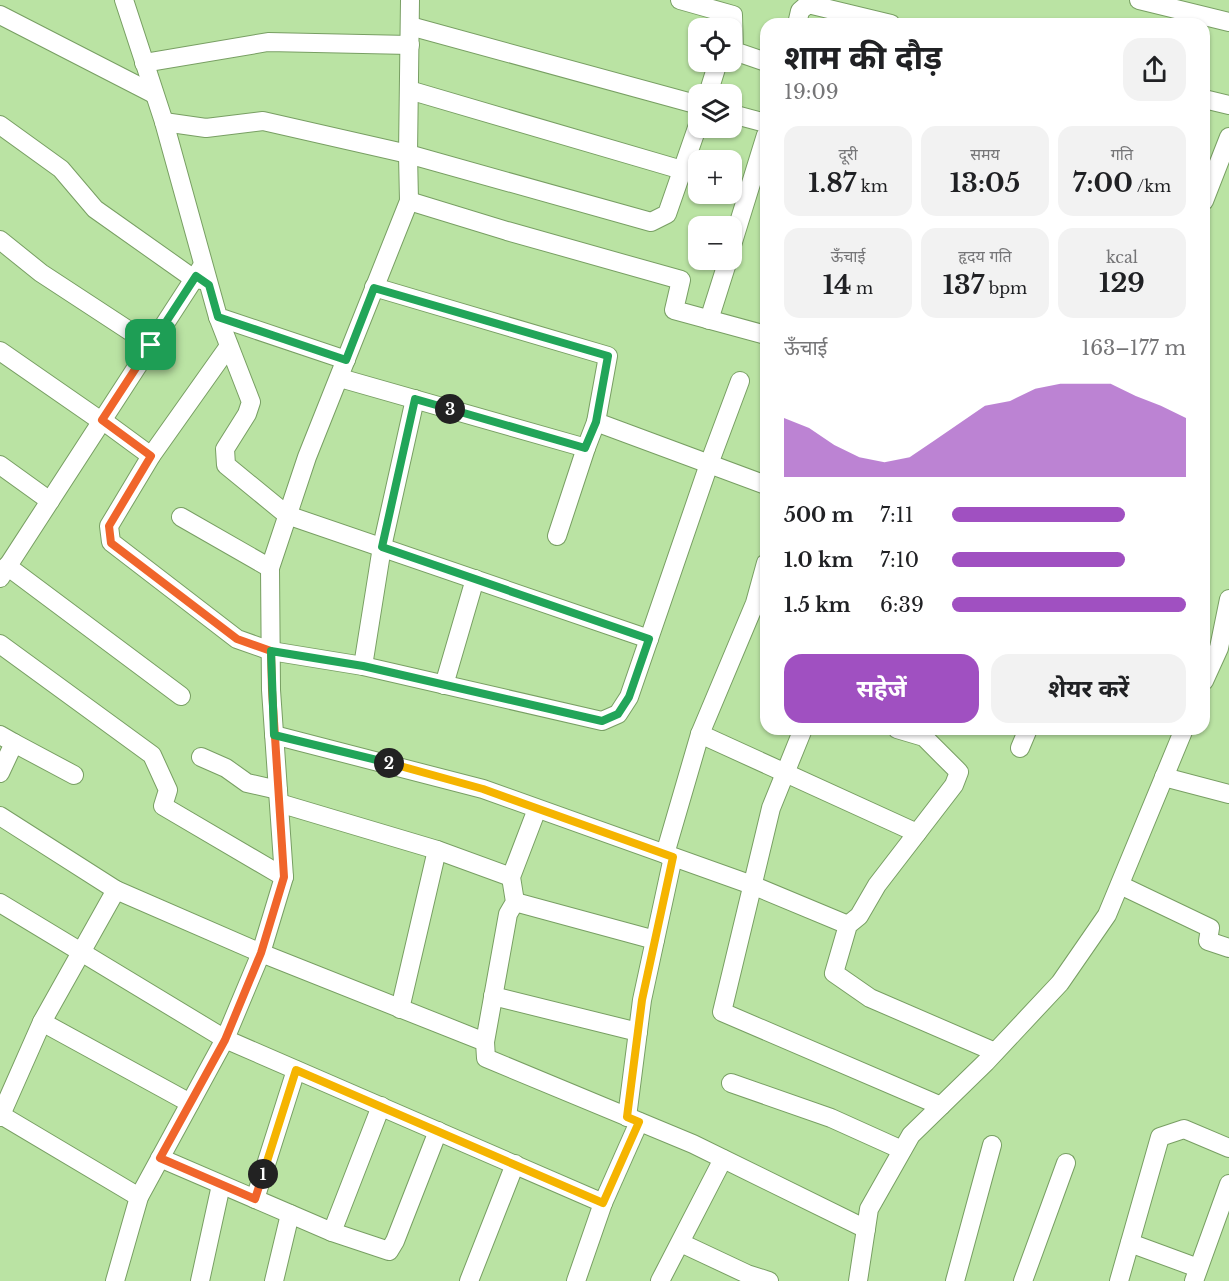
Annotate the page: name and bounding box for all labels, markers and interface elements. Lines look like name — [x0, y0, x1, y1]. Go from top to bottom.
map controls — [688, 18, 742, 270]
button: locate — [688, 18, 742, 72]
text: शाम की दौड़ — [784, 37, 942, 78]
button: share — [1123, 38, 1186, 101]
text: 19:09 — [784, 80, 839, 104]
button: layers — [688, 84, 742, 138]
text: दूरी — [838, 144, 858, 164]
text: समय — [970, 144, 1000, 164]
text: गति — [1111, 144, 1133, 164]
button: + — [688, 150, 742, 204]
text: 1.87 — [808, 167, 856, 199]
text: 13:05 — [950, 167, 1020, 199]
text: 7:00 — [1073, 167, 1133, 199]
text: km — [856, 176, 888, 196]
text: /km — [1133, 176, 1171, 196]
button: − — [688, 216, 742, 270]
text: ऊँचाई — [831, 246, 865, 266]
text: हृदय गति — [958, 246, 1012, 266]
text: kcal — [1106, 247, 1138, 267]
text: 129 — [1099, 267, 1145, 299]
text: 14 — [823, 269, 851, 301]
text: 137 — [943, 269, 984, 301]
text: m — [851, 278, 873, 298]
text: bpm — [984, 278, 1027, 298]
pin — [125, 319, 176, 370]
icon: arrive — [134, 328, 167, 361]
text: ऊँचाई — [784, 336, 827, 360]
text: 163–177 m — [1081, 336, 1186, 360]
pin: 3 — [435, 394, 465, 424]
text: 3 — [445, 399, 455, 419]
text: 500 m — [784, 503, 854, 527]
text: 7:11 — [880, 503, 914, 527]
text: 1.0 km — [784, 548, 853, 572]
text: 7:10 — [880, 548, 919, 572]
text: 1.5 km — [784, 593, 851, 617]
text: 6:39 — [880, 593, 924, 617]
button: सहेजें — [784, 654, 979, 723]
button: शेयर करें — [991, 654, 1186, 723]
pin: 2 — [374, 748, 404, 778]
text: 2 — [384, 753, 394, 773]
pin: 1 — [248, 1159, 278, 1189]
text: 1 — [260, 1164, 266, 1184]

